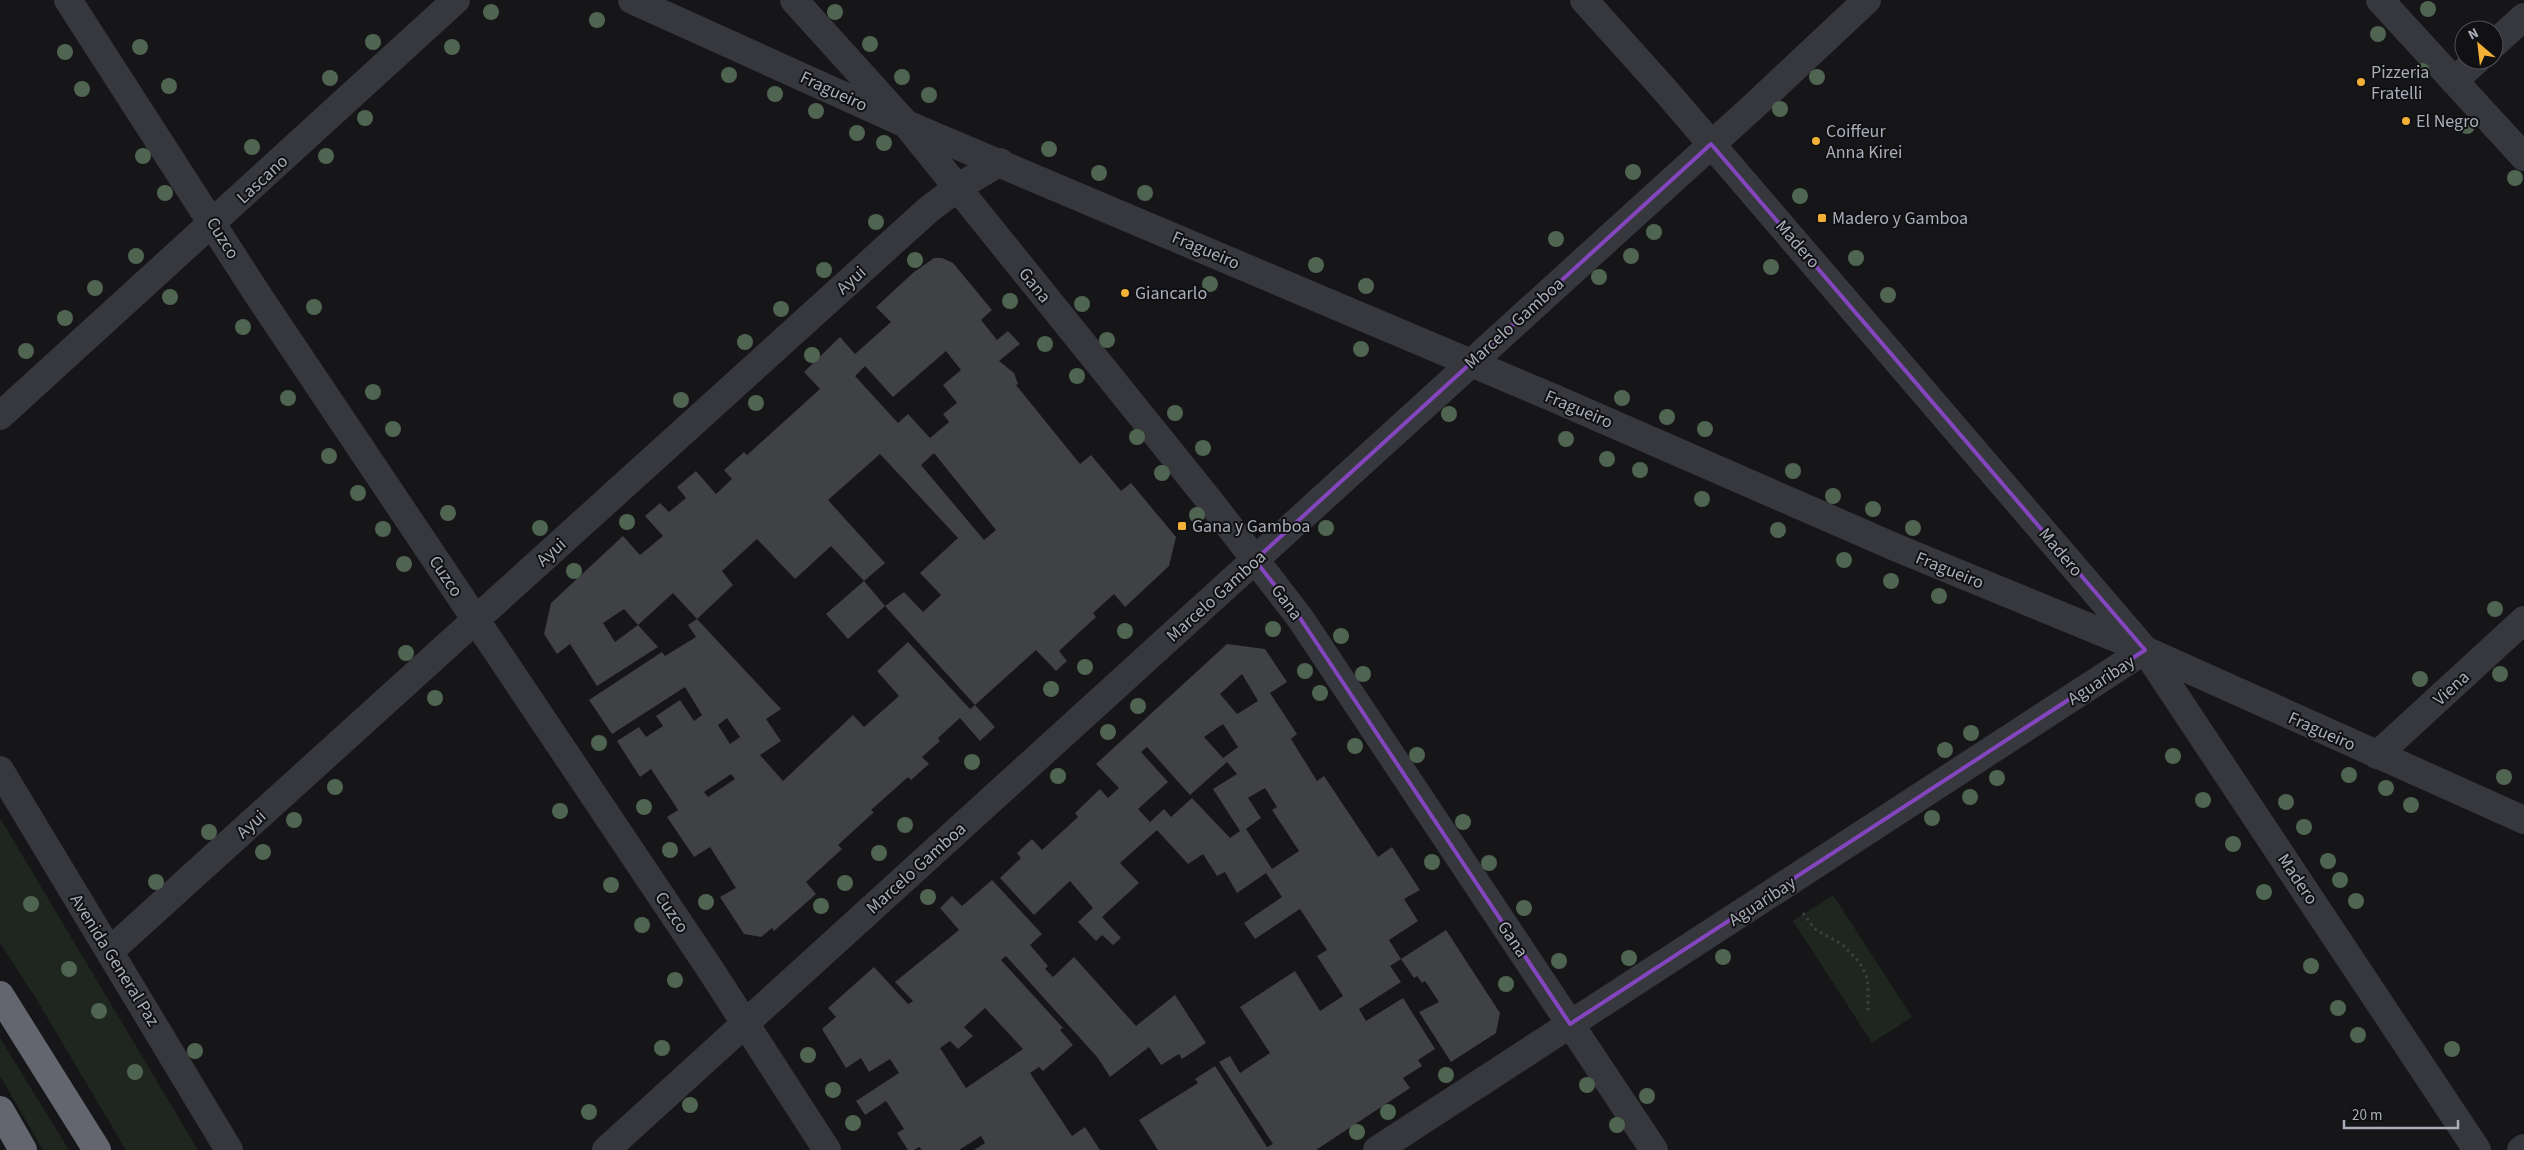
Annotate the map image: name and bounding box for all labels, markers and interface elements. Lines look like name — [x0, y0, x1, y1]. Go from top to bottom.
north arrow — [2454, 20, 2504, 70]
text: N — [2465, 23, 2482, 45]
place label: Pizzeria Fratelli — [2371, 60, 2429, 106]
street label: Fragueiro — [796, 65, 871, 118]
marker: Pizzeria Fratelli — [2355, 76, 2367, 88]
place label: El Negro — [2416, 109, 2479, 134]
marker: El Negro — [2400, 115, 2412, 127]
place label: Coiffeur Anna Kirei — [1826, 119, 1902, 165]
marker: Coiffeur Anna Kirei — [1810, 135, 1822, 147]
street label: Lascano — [231, 149, 294, 210]
place label: Madero y Gamboa — [1832, 206, 1968, 231]
marker: Madero y Gamboa — [1816, 212, 1828, 224]
street label: Cuzco — [200, 213, 245, 264]
street label: Madero — [1770, 215, 1826, 274]
street label: Fragueiro — [1168, 225, 1244, 276]
street label: Ayui — [831, 260, 872, 300]
street label: Gana — [1013, 262, 1057, 308]
street label: Marcelo Gamboa — [1459, 272, 1570, 375]
place label: Giancarlo — [1135, 281, 1207, 306]
marker: Giancarlo — [1119, 287, 1131, 299]
street label: Fragueiro — [1541, 384, 1617, 435]
place label: Gana y Gamboa — [1192, 514, 1310, 539]
marker: Gana y Gamboa — [1176, 520, 1188, 532]
street label: Madero — [2033, 522, 2088, 582]
street label: Ayui — [531, 532, 572, 572]
street label: Marcelo Gamboa — [1161, 545, 1272, 648]
street label: Fragueiro — [1912, 545, 1988, 595]
street label: Cuzco — [423, 551, 469, 602]
street label: Gana — [1265, 579, 1308, 625]
street label: Aguaribay — [2063, 649, 2140, 711]
street label: Viena — [2428, 665, 2475, 712]
street label: Fragueiro — [2284, 706, 2360, 757]
street label: Ayui — [231, 804, 272, 844]
street label: Marcelo Gamboa — [861, 817, 972, 920]
street label: Madero — [2271, 849, 2324, 910]
street label: Aguaribay — [1724, 870, 1801, 932]
street label: Cuzco — [649, 887, 695, 938]
street label: Avenida General Paz — [64, 889, 166, 1032]
street label: Gana — [1491, 916, 1534, 962]
scale bar — [2344, 1098, 2458, 1130]
text: 20 m — [2352, 1105, 2382, 1126]

